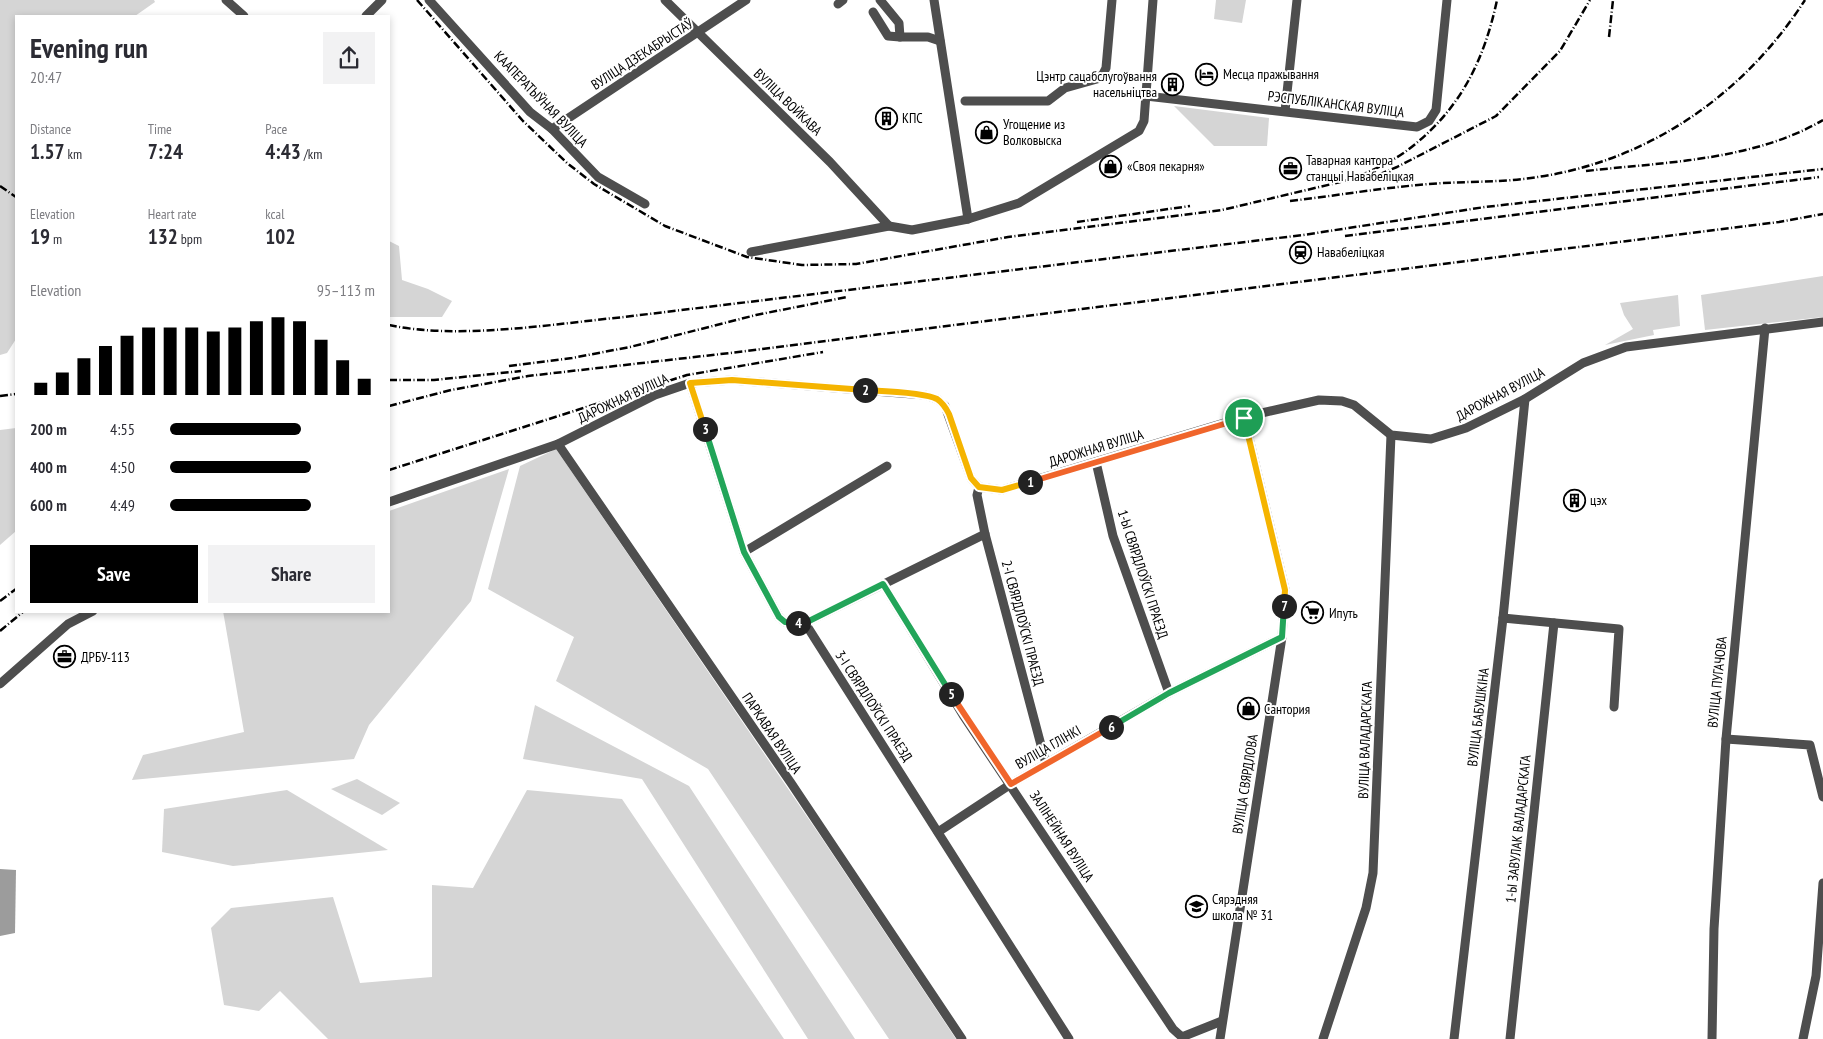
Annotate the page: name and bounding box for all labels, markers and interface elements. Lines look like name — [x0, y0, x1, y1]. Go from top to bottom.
street label: ВУЛІЦА ДЗЕКАБРЫСТАЎ — [588, 14, 697, 94]
text: Evening run — [30, 29, 148, 66]
button: share — [323, 32, 375, 84]
street label: КААПЕРАТЫЎНАЯ ВУЛІЦА — [490, 47, 592, 151]
hotel icon: Месца пражывання — [1195, 62, 1219, 86]
street label: ВУЛІЦА ВОЙКАВА — [750, 65, 826, 139]
place label: Месца пражывання — [1223, 65, 1319, 83]
text: 20:47 — [30, 67, 62, 87]
place label: Цэнтр сацабслугоўвання насельніцтва — [1036, 67, 1157, 101]
building icon: Цэнтр сацабслугоўвання насельніцтва — [1161, 72, 1185, 96]
street label: РЭСПУБЛІКАНСКАЯ ВУЛІЦА — [1267, 87, 1406, 121]
building icon: КПС — [874, 106, 898, 130]
place label: КПС — [902, 109, 923, 127]
place label: Угощение из Волковыска — [1003, 115, 1065, 149]
text: Distance — [30, 120, 71, 138]
text: Time — [148, 120, 172, 138]
text: Pace — [265, 120, 287, 138]
shop icon: Угощение из Волковыска — [975, 120, 999, 144]
text: 1.57 — [30, 138, 65, 165]
text: 7:24 — [148, 138, 183, 165]
text: 4:43 — [265, 138, 301, 165]
text: km — [65, 145, 82, 163]
text: /km — [301, 145, 322, 163]
place label: Таварная кантора станцыі Навабеліцкая — [1306, 151, 1414, 185]
shop icon: «Своя пекарня» — [1099, 154, 1123, 178]
office icon: Таварная кантора станцыі Навабеліцкая — [1278, 156, 1302, 180]
place label: «Своя пекарня» — [1127, 157, 1205, 175]
text: Elevation — [30, 205, 75, 223]
text: Heart rate — [148, 205, 197, 223]
text: kcal — [265, 205, 284, 223]
text: 19 — [30, 223, 50, 250]
text: 132 — [148, 223, 178, 250]
text: 102 — [265, 223, 295, 250]
text: m — [50, 230, 62, 248]
text: bpm — [178, 230, 202, 248]
station icon: Навабеліцкая — [1289, 240, 1313, 264]
place label: Навабеліцкая — [1317, 243, 1384, 261]
text: Elevation — [30, 280, 81, 300]
text: 95–113 m — [317, 280, 375, 300]
street label: ДАРОЖНАЯ ВУЛІЦА — [1453, 363, 1548, 425]
street label: ДАРОЖНАЯ ВУЛІЦА — [575, 369, 672, 427]
pin: 2 — [852, 378, 878, 402]
text: 2 — [862, 381, 869, 399]
pin — [1223, 397, 1265, 439]
icon: arrive — [1230, 404, 1258, 432]
pin: 3 — [692, 416, 718, 442]
text: 200 m — [30, 419, 67, 439]
text: 4:55 — [110, 419, 135, 439]
text: 3 — [702, 420, 709, 438]
street label: ДАРОЖНАЯ ВУЛІЦА — [1047, 425, 1146, 471]
text: 400 m — [30, 457, 67, 477]
text: 4:50 — [110, 457, 135, 477]
pin: 1 — [1018, 470, 1042, 494]
text: 1 — [1027, 473, 1034, 491]
building icon: цэх — [1562, 488, 1586, 512]
place label: цэх — [1590, 491, 1607, 509]
text: 600 m — [30, 495, 67, 515]
text: 4:49 — [110, 495, 135, 515]
street label: 1-Ы СВЯРДЛОЎСКІ ПРАЕЗД — [1114, 507, 1172, 641]
button: Save — [30, 545, 198, 603]
button: Share — [208, 545, 375, 603]
street label: 2-І СВЯРДЛОЎСКІ ПРАЕЗД — [998, 558, 1048, 688]
pin: 7 — [1272, 594, 1296, 618]
text: 7 — [1281, 597, 1288, 615]
supermarket icon: Ипуть — [1301, 601, 1325, 625]
place label: Ипуть — [1329, 604, 1358, 622]
pin: 4 — [786, 610, 810, 636]
text: 4 — [795, 614, 802, 632]
street label: ВУЛІЦА ПУГАЧОВА — [1703, 635, 1731, 729]
office icon: ДРБУ-113 — [53, 645, 77, 669]
street label: 3-І СВЯРДЛОЎСКІ ПРАЕЗД — [831, 647, 917, 765]
place label: ДРБУ-113 — [81, 648, 130, 666]
street label: ВУЛІЦА БАБУШКІНА — [1463, 666, 1493, 767]
street label: ВУЛІЦА ВАЛАДАРСКАГА — [1354, 681, 1376, 799]
pin: 5 — [938, 682, 964, 706]
text: 5 — [948, 685, 955, 703]
street label: ПАРКАВАЯ ВУЛІЦА — [738, 689, 806, 777]
shop icon: Сантория — [1236, 697, 1260, 721]
place label: Сантория — [1264, 700, 1310, 718]
pin: 6 — [1098, 714, 1124, 740]
text: 6 — [1108, 718, 1115, 736]
street label: ВУЛІЦА ГЛІНКІ — [1012, 721, 1084, 773]
street label: ВУЛІЦА СВЯРДЛОВА — [1228, 732, 1262, 835]
street label: 1-Ы ЗАВУЛАК ВАЛАДАРСКАГА — [1501, 754, 1535, 904]
street label: ЗАЛІНЕЙНАЯ ВУЛІЦА — [1026, 787, 1098, 885]
place label: Сярэдняя школа № 31 — [1212, 890, 1273, 924]
school or university icon: Сярэдняя школа № 31 — [1184, 895, 1208, 919]

